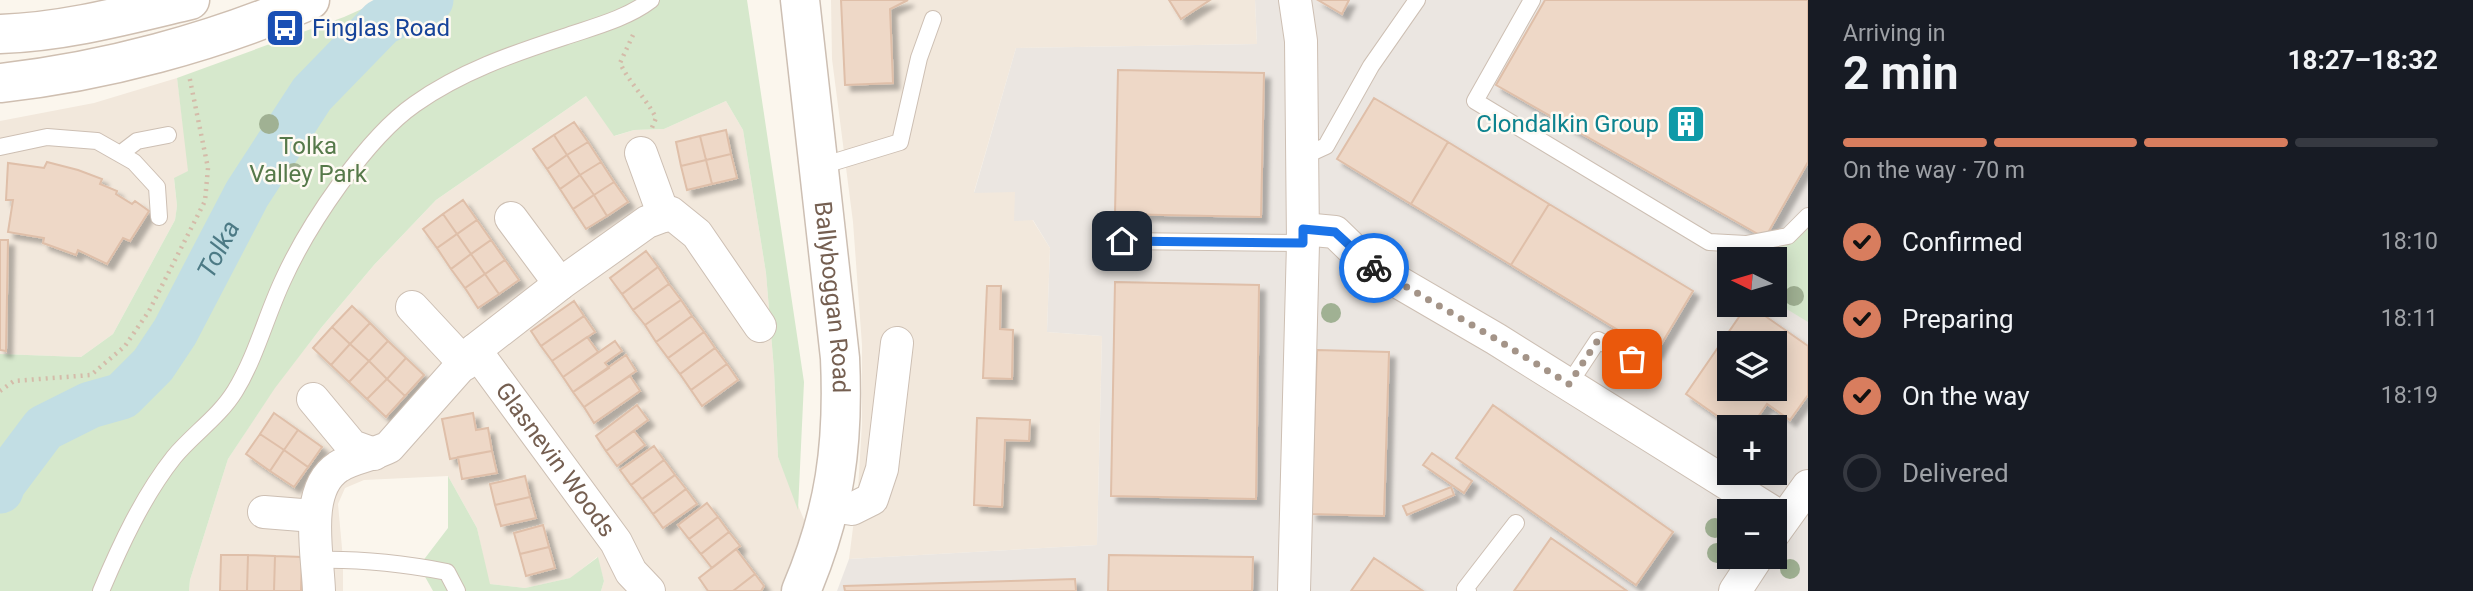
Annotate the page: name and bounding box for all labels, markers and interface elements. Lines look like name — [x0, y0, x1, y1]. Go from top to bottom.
bus stop icon: Finglas Road — [264, 7, 306, 49]
place label: Finglas Road — [312, 14, 450, 42]
text: Arriving in — [1843, 20, 1946, 47]
text: 18:27–18:32 — [2288, 45, 2438, 75]
text: 2 min — [1843, 46, 1959, 100]
building icon: Clondalkin Group — [1665, 103, 1707, 145]
place label: Clondalkin Group — [1476, 110, 1659, 138]
park label: Tolka Valley Park — [249, 132, 368, 188]
text: On the way · 70 m — [1843, 157, 2025, 184]
street label: Ballyboggan Road — [809, 200, 855, 393]
pin — [1092, 211, 1152, 271]
water label: Tolka — [191, 215, 246, 283]
icon: home — [1103, 222, 1141, 260]
icon: check — [1843, 223, 1881, 261]
text: Confirmed — [1902, 227, 2023, 257]
text: 18:10 — [2381, 228, 2438, 255]
courier — [1339, 233, 1409, 303]
north arrow — [1717, 247, 1787, 317]
map controls — [1717, 247, 1787, 569]
icon: bike — [1355, 249, 1393, 287]
icon: check — [1843, 300, 1881, 338]
text: Preparing — [1902, 304, 2014, 334]
text: 18:11 — [2381, 305, 2438, 332]
pin — [1602, 329, 1662, 389]
button: layers — [1717, 331, 1787, 401]
icon: bag — [1613, 340, 1651, 378]
street label: Glasnevin Woods — [490, 377, 621, 542]
icon: check — [1843, 377, 1881, 415]
text: On the way — [1902, 381, 2030, 411]
text: 18:19 — [2381, 382, 2438, 409]
button: + — [1717, 415, 1787, 485]
text: Delivered — [1902, 458, 2009, 488]
button: − — [1717, 499, 1787, 569]

